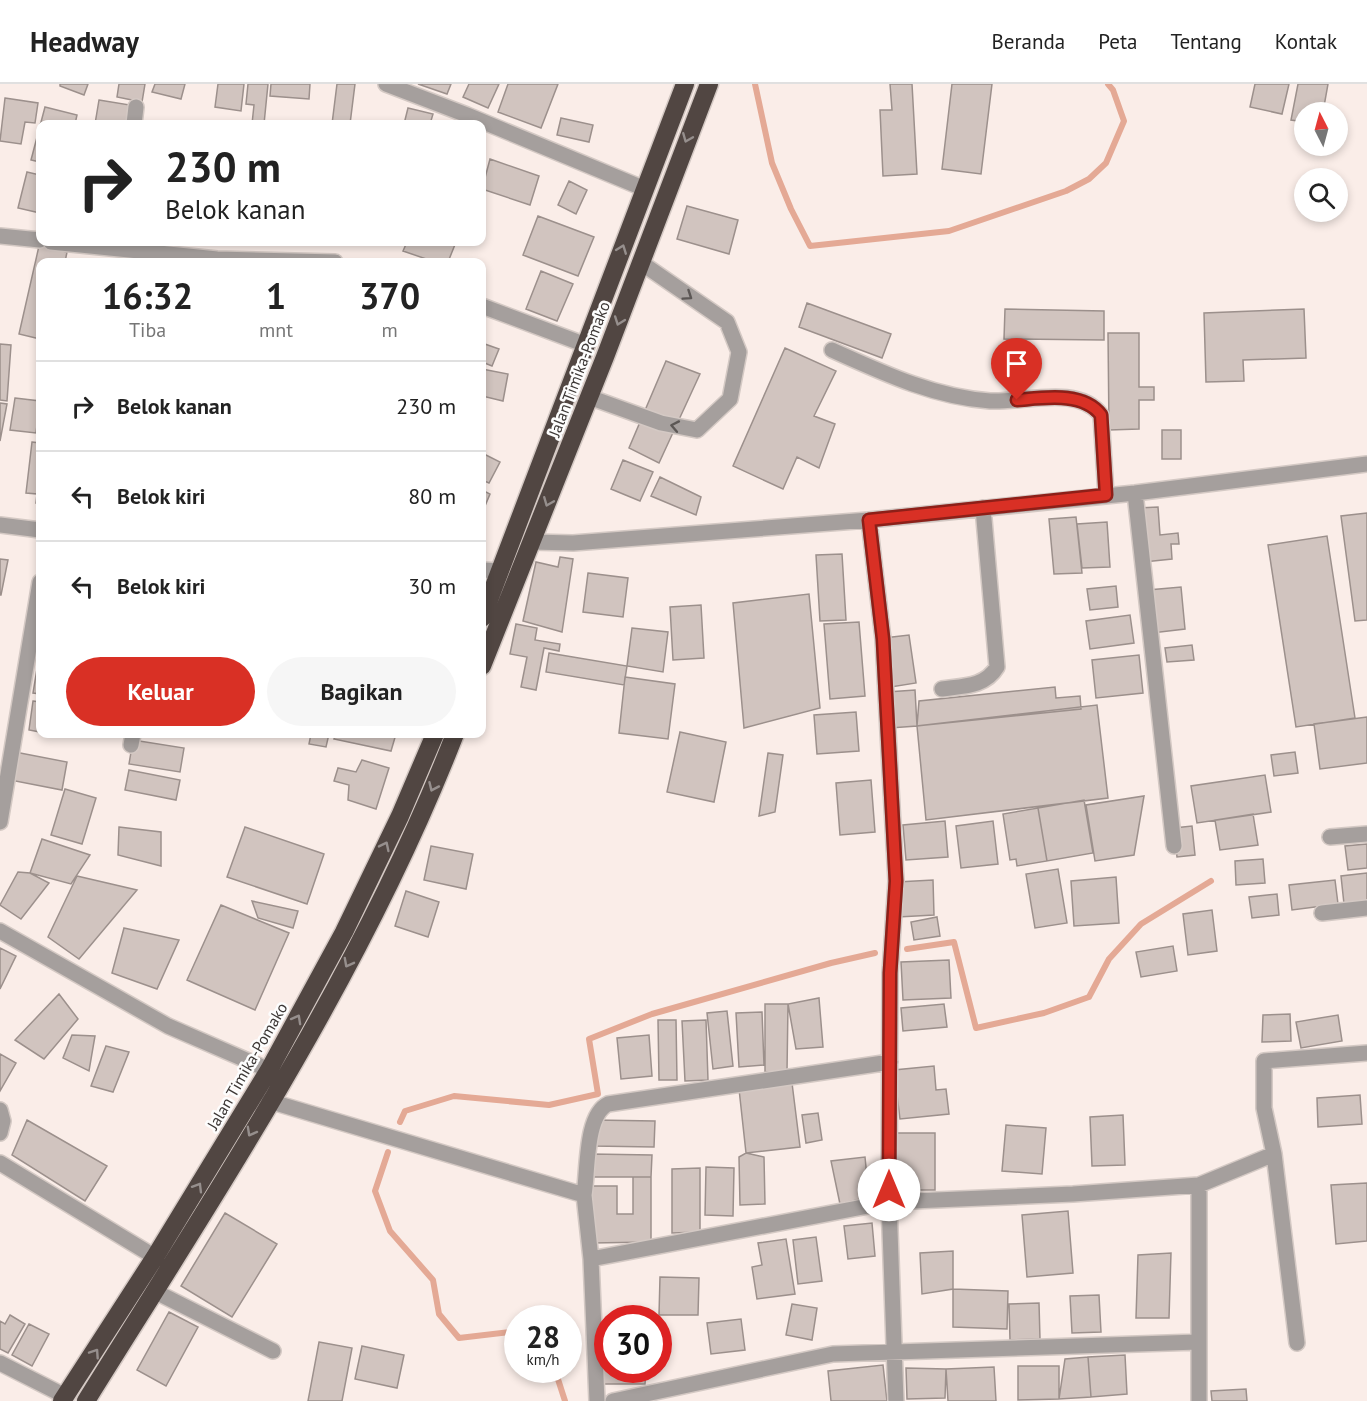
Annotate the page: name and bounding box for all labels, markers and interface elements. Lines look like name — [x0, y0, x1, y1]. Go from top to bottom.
text: Headway — [30, 23, 139, 60]
text: Beranda — [992, 28, 1065, 55]
text: Peta — [1098, 28, 1137, 55]
text: Tentang — [1170, 28, 1242, 55]
text: Kontak — [1275, 28, 1337, 55]
north arrow — [1294, 102, 1348, 156]
map controls — [1294, 102, 1348, 222]
one-way arrow — [682, 132, 694, 143]
text: 230 m — [165, 139, 281, 194]
icon: right — [66, 144, 144, 222]
button: search — [1294, 168, 1348, 222]
text: Belok kanan — [165, 192, 305, 226]
one-way arrow — [615, 244, 627, 255]
text: 16:32 — [102, 272, 193, 319]
text: 1 — [266, 272, 286, 319]
text: 370 — [359, 272, 420, 319]
one-way arrow — [682, 288, 693, 299]
street label: Jalan Timika-Pomako — [544, 298, 614, 440]
one-way arrow — [613, 315, 626, 326]
text: Tiba — [129, 317, 166, 343]
text: mnt — [259, 317, 293, 343]
text: m — [381, 317, 398, 343]
pin — [991, 338, 1042, 400]
icon: arrive — [1000, 347, 1033, 380]
icon: right — [66, 390, 99, 423]
text: Belok kanan — [117, 392, 232, 420]
text: 230 m — [396, 392, 456, 420]
one-way arrow — [670, 420, 680, 433]
icon: left — [66, 480, 99, 513]
text: Belok kiri — [117, 482, 206, 510]
text: 80 m — [408, 482, 456, 510]
one-way arrow — [542, 497, 555, 507]
icon: left — [66, 570, 99, 603]
text: Belok kiri — [117, 572, 206, 600]
text: 30 m — [408, 572, 456, 600]
button: Keluar — [66, 657, 255, 726]
button: Bagikan — [267, 657, 456, 726]
one-way arrow — [428, 781, 440, 792]
one-way arrow — [378, 841, 390, 852]
one-way arrow — [343, 957, 355, 968]
street label: Jalan Timika-Pomako — [202, 999, 292, 1134]
one-way arrow — [290, 1015, 301, 1025]
one-way arrow — [247, 1126, 259, 1137]
position arrow — [857, 1158, 921, 1222]
one-way arrow — [190, 1183, 202, 1193]
speed limit sign: 30 — [594, 1305, 672, 1383]
text: 28 — [526, 1317, 560, 1356]
one-way arrow — [88, 1348, 99, 1359]
text: km/h — [527, 1350, 559, 1369]

